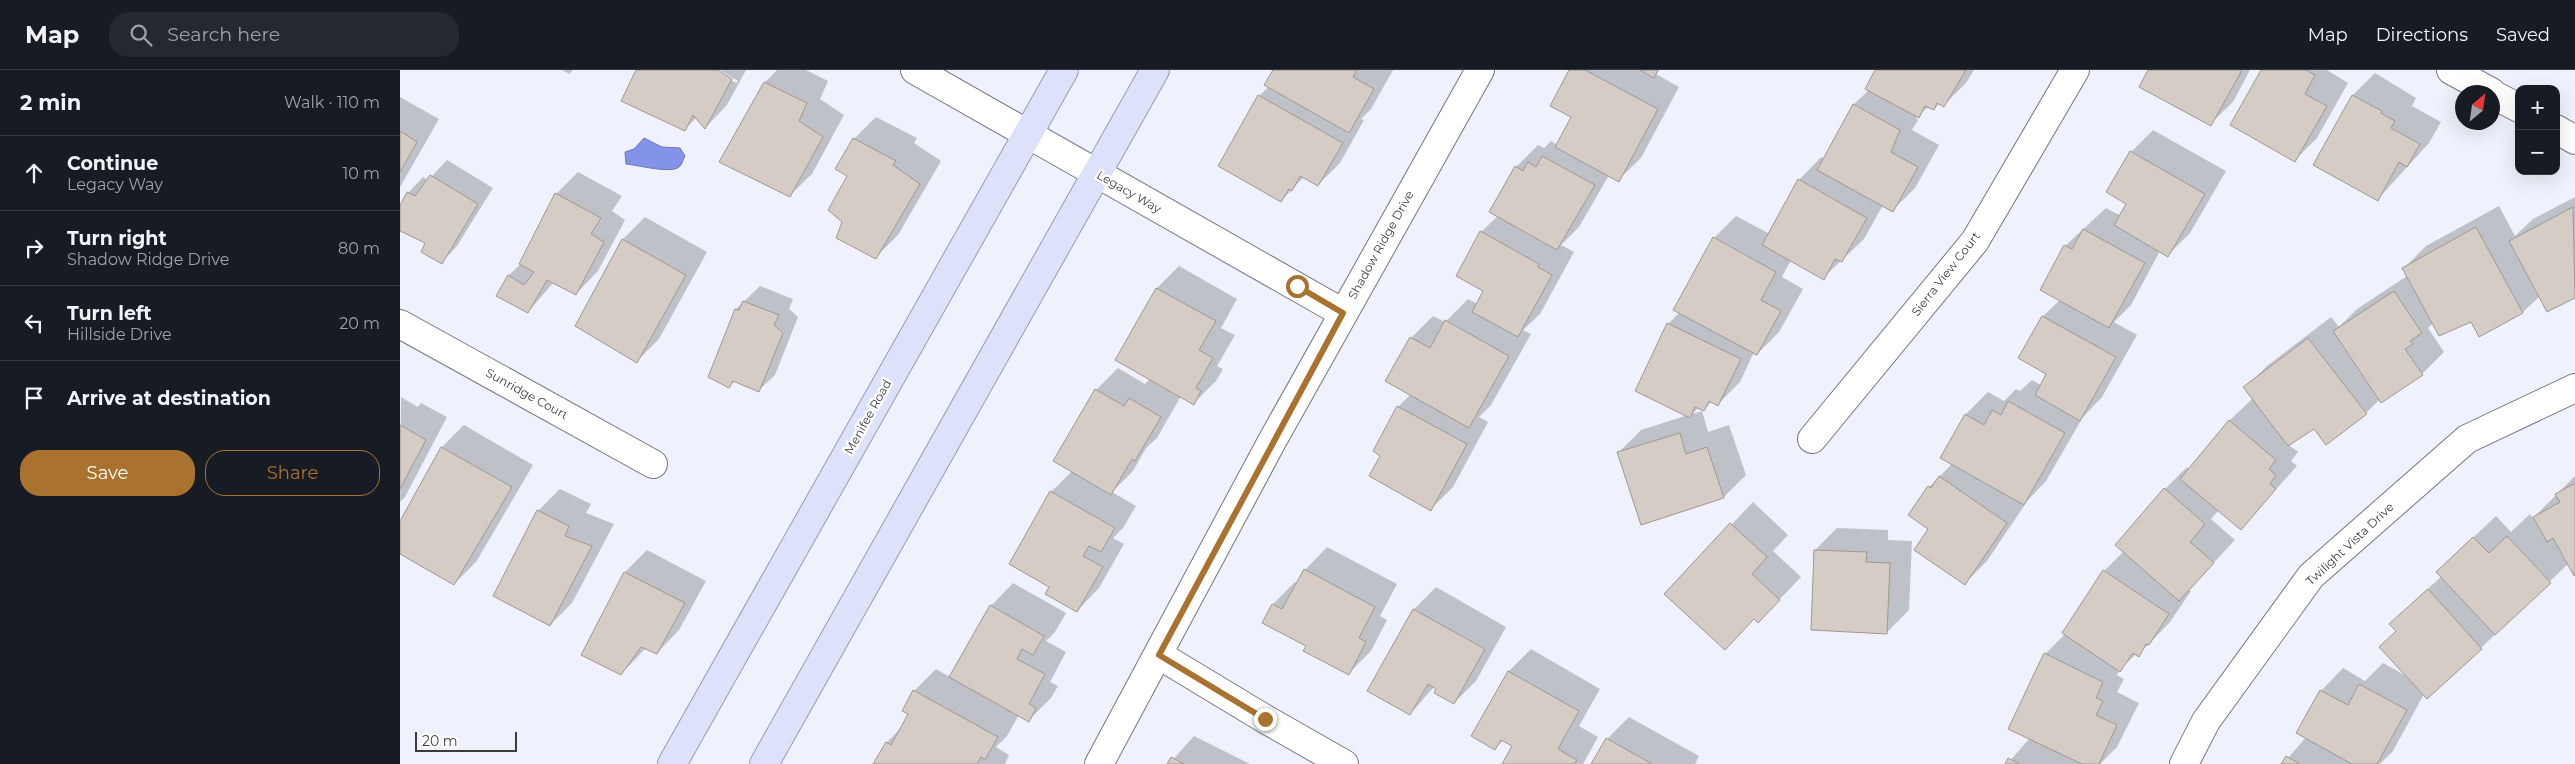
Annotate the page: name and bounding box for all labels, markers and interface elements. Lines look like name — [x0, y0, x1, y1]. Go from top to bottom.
search box — [109, 12, 459, 57]
text: Map — [25, 20, 79, 49]
icon: search — [127, 21, 155, 49]
text: Search here — [167, 23, 280, 46]
text: Map — [2308, 24, 2348, 46]
text: Directions — [2376, 24, 2468, 46]
text: Saved — [2496, 24, 2550, 46]
north arrow — [2455, 85, 2500, 130]
map controls — [2515, 85, 2560, 175]
button: + — [2515, 85, 2560, 130]
text: 2 min — [20, 90, 81, 115]
text: Walk · 110 m — [284, 93, 380, 112]
button: − — [2515, 130, 2560, 175]
text: Continue — [67, 152, 158, 175]
icon: ahead — [20, 159, 48, 187]
text: 10 m — [342, 164, 380, 183]
street label: Legacy Way — [1094, 167, 1165, 216]
text: Legacy Way — [67, 175, 163, 194]
street label: Shadow Ridge Drive — [1344, 188, 1417, 302]
text: Turn right — [67, 227, 167, 250]
street label: Sierra View Court — [1908, 228, 1983, 319]
icon: right — [20, 234, 48, 262]
text: 80 m — [338, 239, 380, 258]
text: Shadow Ridge Drive — [67, 250, 229, 269]
route start — [1286, 275, 1309, 298]
text: Turn left — [67, 302, 152, 325]
icon: left — [20, 309, 48, 337]
text: 20 m — [339, 314, 380, 333]
text: Hillside Drive — [67, 325, 172, 344]
street label: Sunridge Court — [483, 365, 571, 422]
street label: Menifee Road — [841, 377, 894, 457]
icon: arrive — [20, 384, 48, 412]
text: Arrive at destination — [67, 387, 271, 410]
button: Save — [20, 450, 195, 496]
button: Share — [205, 450, 380, 496]
street label: Twilight Vista Drive — [2303, 499, 2397, 588]
route end — [1254, 708, 1277, 731]
scale bar — [415, 729, 518, 752]
text: 20 m — [422, 732, 458, 750]

